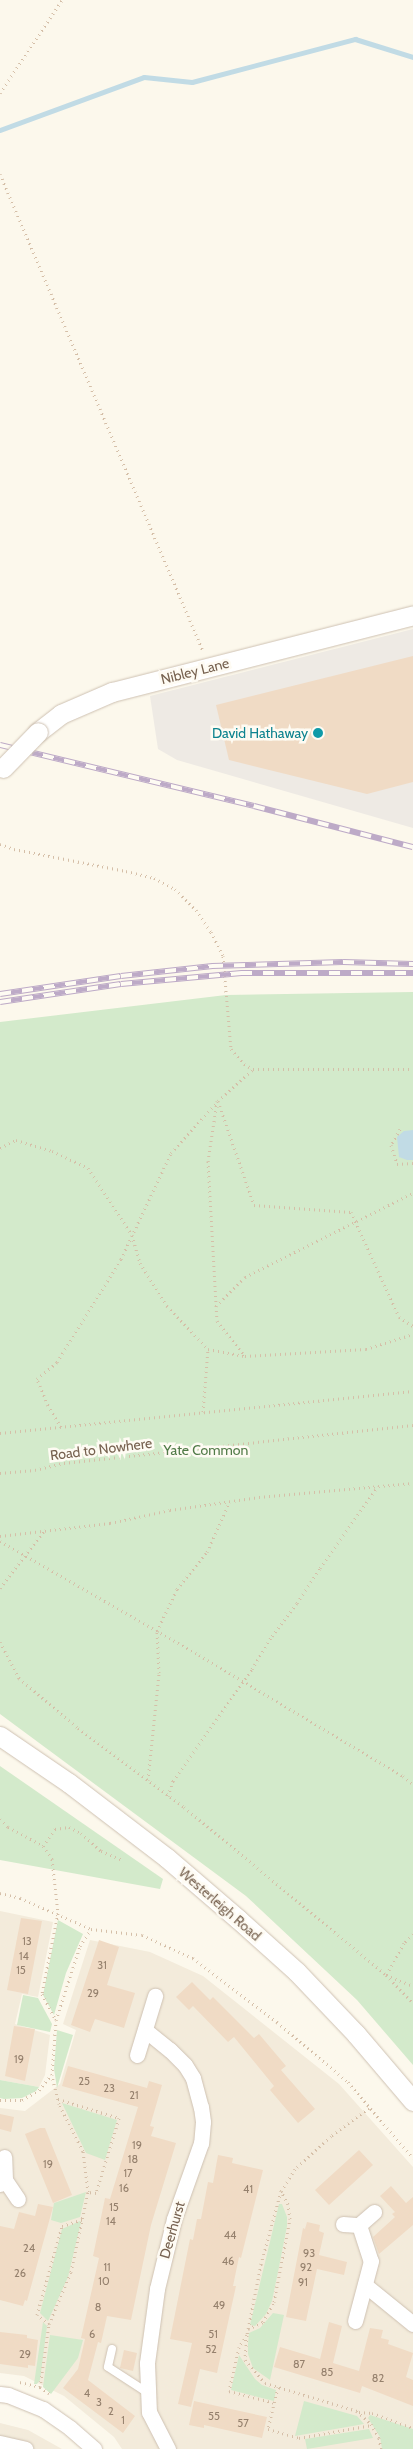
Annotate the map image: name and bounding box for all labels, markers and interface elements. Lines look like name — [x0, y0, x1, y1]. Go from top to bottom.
street label: Nibley Lane — [159, 654, 231, 688]
place label: David Hathaway — [212, 725, 308, 741]
marker: David Hathaway — [312, 727, 324, 739]
street label: Road to Nowhere — [49, 1434, 153, 1464]
park label: Yate Common — [164, 1442, 248, 1458]
street label: Westerleigh Road — [175, 1864, 265, 1944]
house number: 13 — [22, 1934, 32, 1948]
house number: 14 — [19, 1949, 29, 1963]
house number: 31 — [97, 1958, 107, 1972]
house number: 15 — [16, 1963, 26, 1977]
house number: 29 — [87, 1986, 99, 2000]
house number: 19 — [14, 2052, 24, 2066]
house number: 25 — [78, 2074, 90, 2088]
house number: 23 — [103, 2081, 115, 2095]
house number: 21 — [129, 2088, 139, 2102]
house number: 19 — [132, 2138, 142, 2152]
house number: 18 — [128, 2152, 138, 2166]
house number: 19 — [43, 2157, 53, 2171]
house number: 17 — [123, 2166, 133, 2180]
house number: 16 — [119, 2181, 129, 2195]
house number: 41 — [243, 2182, 253, 2196]
street label: Deerhurst — [156, 2199, 188, 2261]
house number: 15 — [109, 2200, 119, 2214]
house number: 14 — [106, 2214, 116, 2228]
house number: 44 — [224, 2228, 236, 2242]
house number: 24 — [23, 2241, 35, 2255]
house number: 93 — [303, 2246, 315, 2260]
house number: 46 — [222, 2254, 234, 2268]
house number: 11 — [103, 2260, 111, 2274]
house number: 92 — [300, 2260, 312, 2274]
house number: 26 — [14, 2266, 26, 2280]
house number: 10 — [98, 2274, 110, 2288]
house number: 91 — [298, 2275, 308, 2289]
house number: 49 — [213, 2298, 225, 2312]
house number: 8 — [95, 2300, 101, 2314]
house number: 6 — [89, 2327, 95, 2341]
house number: 51 — [208, 2327, 218, 2341]
house number: 52 — [205, 2342, 217, 2356]
house number: 29 — [19, 2347, 31, 2361]
house number: 87 — [293, 2357, 305, 2371]
house number: 85 — [321, 2365, 333, 2379]
house number: 82 — [372, 2371, 384, 2385]
house number: 4 — [84, 2386, 90, 2400]
house number: 3 — [96, 2395, 102, 2409]
house number: 2 — [108, 2404, 114, 2418]
house number: 55 — [208, 2409, 220, 2423]
house number: 1 — [121, 2413, 125, 2427]
house number: 57 — [237, 2416, 249, 2430]

